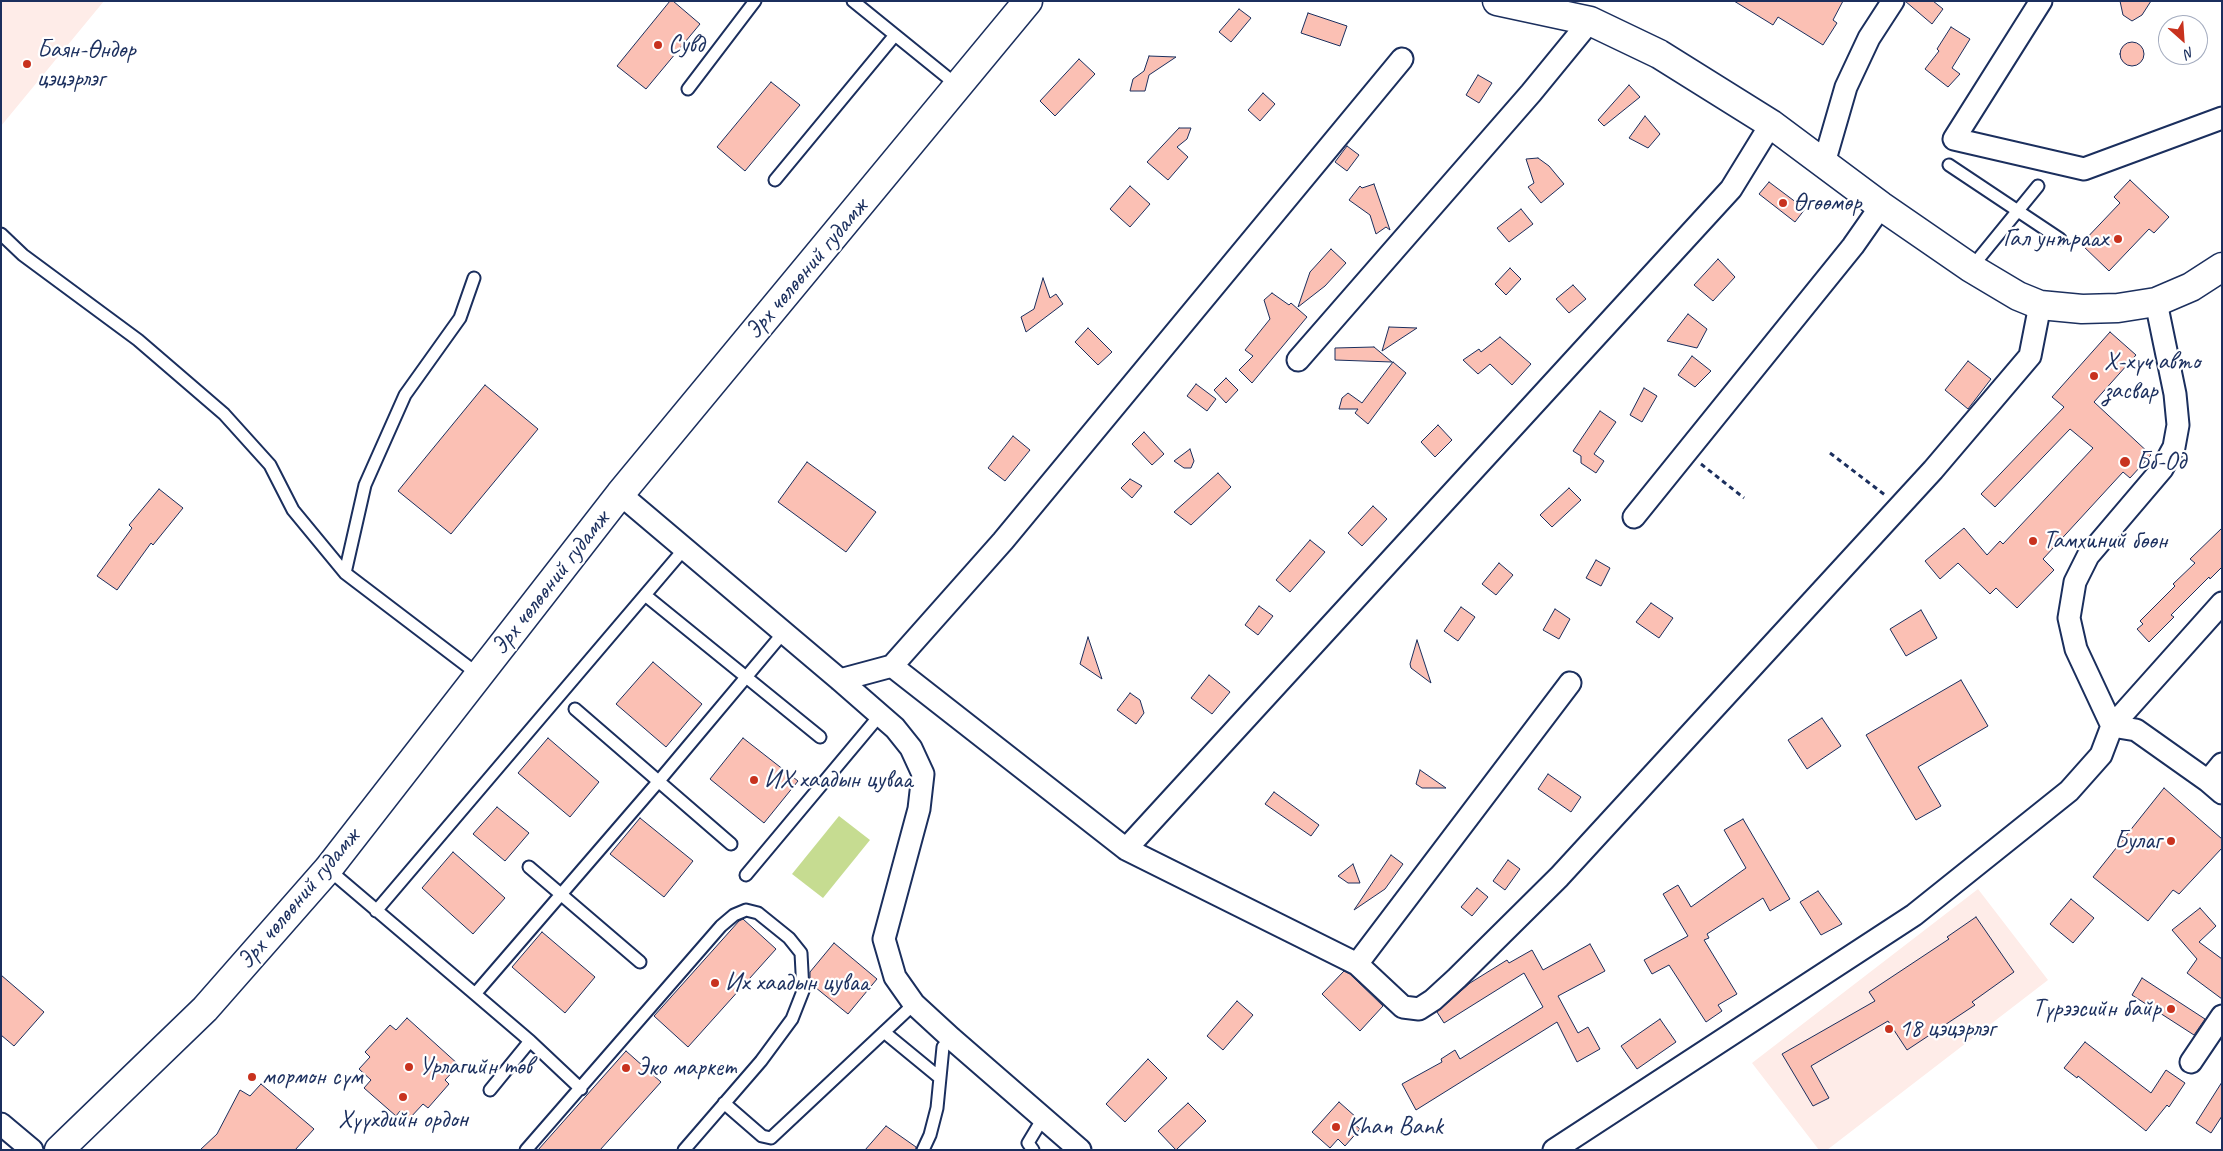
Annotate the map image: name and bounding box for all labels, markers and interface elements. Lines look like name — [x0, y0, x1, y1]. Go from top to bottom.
north arrow — [2158, 15, 2208, 65]
place label: Сувд — [668, 30, 704, 60]
place label: Баян-Өндөр цэцэрлэг — [37, 35, 136, 94]
marker: Сувд — [652, 39, 664, 51]
text: N — [2182, 43, 2197, 63]
marker: Баян-Өндөр цэцэрлэг — [21, 58, 33, 70]
place label: Өгөөмөр — [1793, 188, 1861, 218]
street label: Эрх чөлөөний гудамж — [739, 192, 875, 346]
marker: Өгөөмөр — [1777, 197, 1789, 209]
place label: Гал унтраах — [2003, 224, 2108, 254]
marker: Гал унтраах — [2112, 233, 2124, 245]
place label: Х-хүч авто засвар — [2104, 347, 2200, 406]
marker: Х-хүч авто засвар — [2088, 370, 2100, 382]
place label: Бб-Од — [2136, 447, 2186, 477]
marker: Бб-Од — [2118, 455, 2132, 469]
street label: Эрх чөлөөний гудамж — [485, 505, 617, 661]
place label: Тамхиний бөөн — [2043, 526, 2167, 556]
marker: Тамхиний бөөн — [2027, 535, 2039, 547]
place label: ИХ хаадын цуваа — [764, 765, 912, 795]
marker: ИХ хаадын цуваа — [748, 774, 760, 786]
street label: Эрх чөлөөний гудамж — [231, 822, 367, 976]
place label: Булаг — [2114, 826, 2161, 856]
marker: Булаг — [2165, 835, 2177, 847]
place label: Их хаадын цуваа — [725, 968, 869, 998]
marker: Их хаадын цуваа — [709, 977, 721, 989]
place label: Түрээсийн байр — [2032, 994, 2161, 1024]
marker: Түрээсийн байр — [2165, 1003, 2177, 1015]
place label: 18 цэцэрлэг — [1899, 1014, 1995, 1044]
marker: 18 цэцэрлэг — [1883, 1023, 1895, 1035]
place label: Урлагийн төв — [419, 1052, 532, 1082]
place label: Эко маркет — [636, 1053, 736, 1083]
marker: Урлагийн төв — [403, 1061, 415, 1073]
place label: мормон сүм — [262, 1062, 363, 1092]
marker: Эко маркет — [620, 1062, 632, 1074]
marker: мормон сүм — [246, 1071, 258, 1083]
marker: Хүүхдийн ордон — [397, 1091, 409, 1103]
place label: Хүүхдийн ордон — [338, 1105, 468, 1135]
place label: Khan Bank — [1346, 1112, 1443, 1142]
marker: Khan Bank — [1330, 1121, 1342, 1133]

